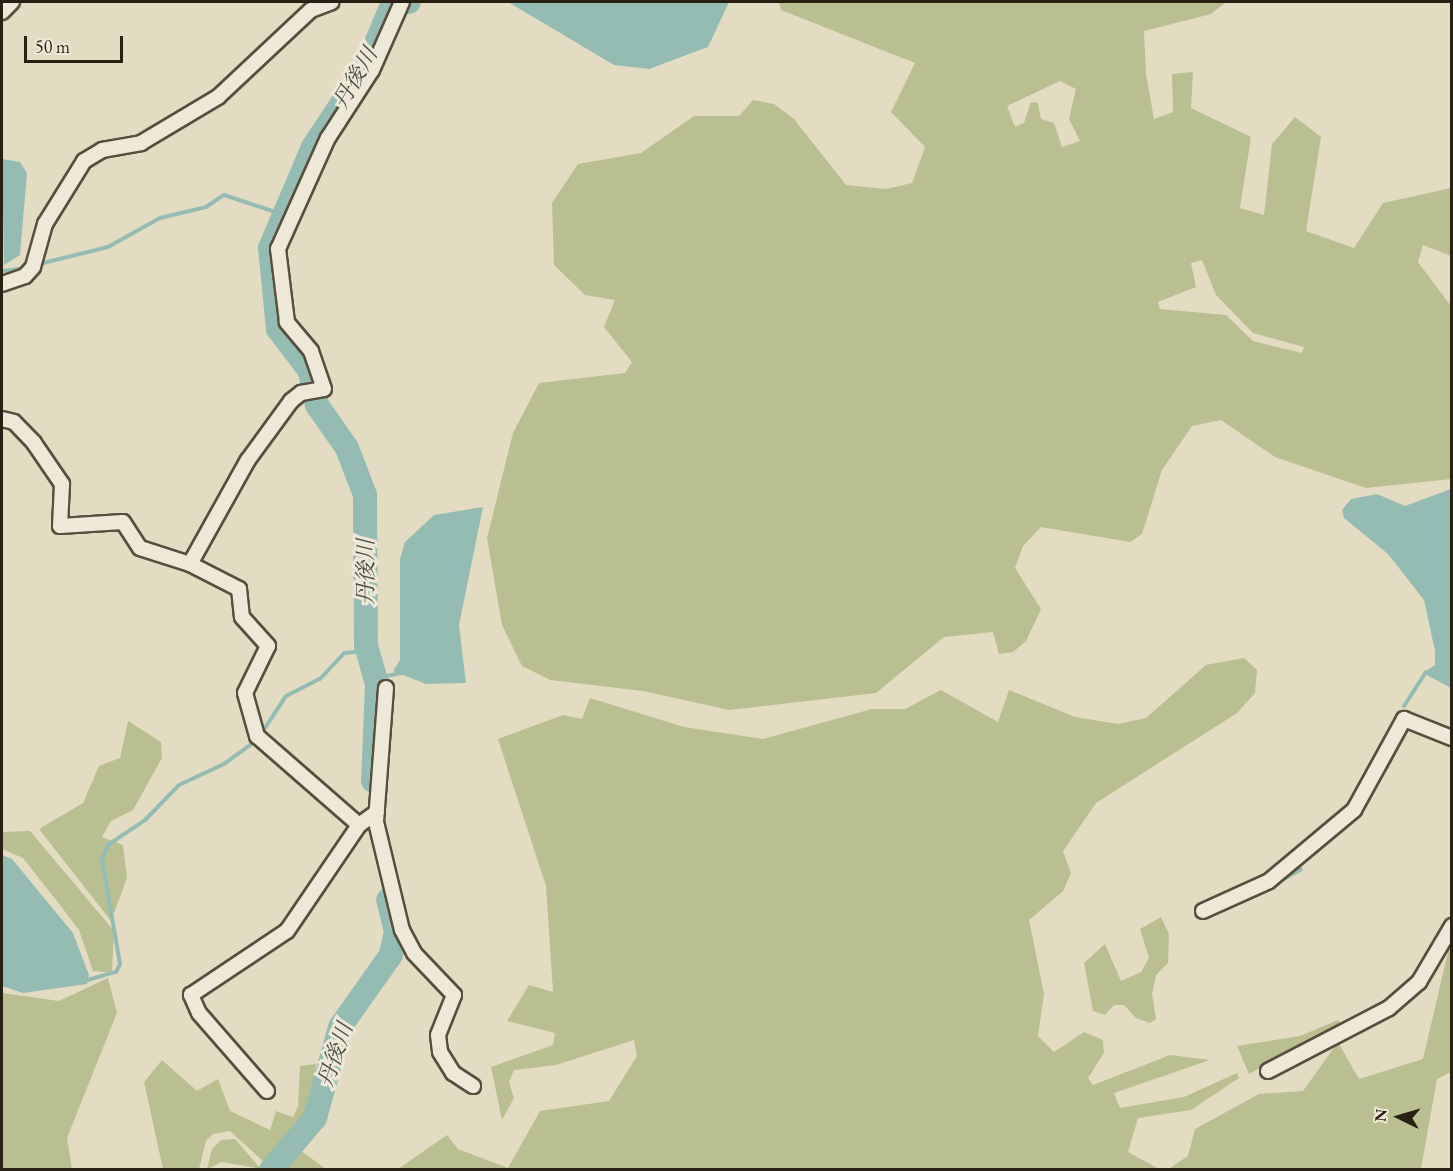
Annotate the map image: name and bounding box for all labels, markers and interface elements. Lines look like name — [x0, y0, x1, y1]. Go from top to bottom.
scale bar — [27, 24, 126, 62]
text: 50 m — [35, 35, 70, 58]
water label: 丹後川 — [327, 43, 383, 113]
water label: 丹後川 — [353, 539, 379, 605]
water label: 丹後川 — [312, 1020, 358, 1090]
north arrow — [1369, 1087, 1429, 1147]
text: N — [1370, 1108, 1392, 1123]

